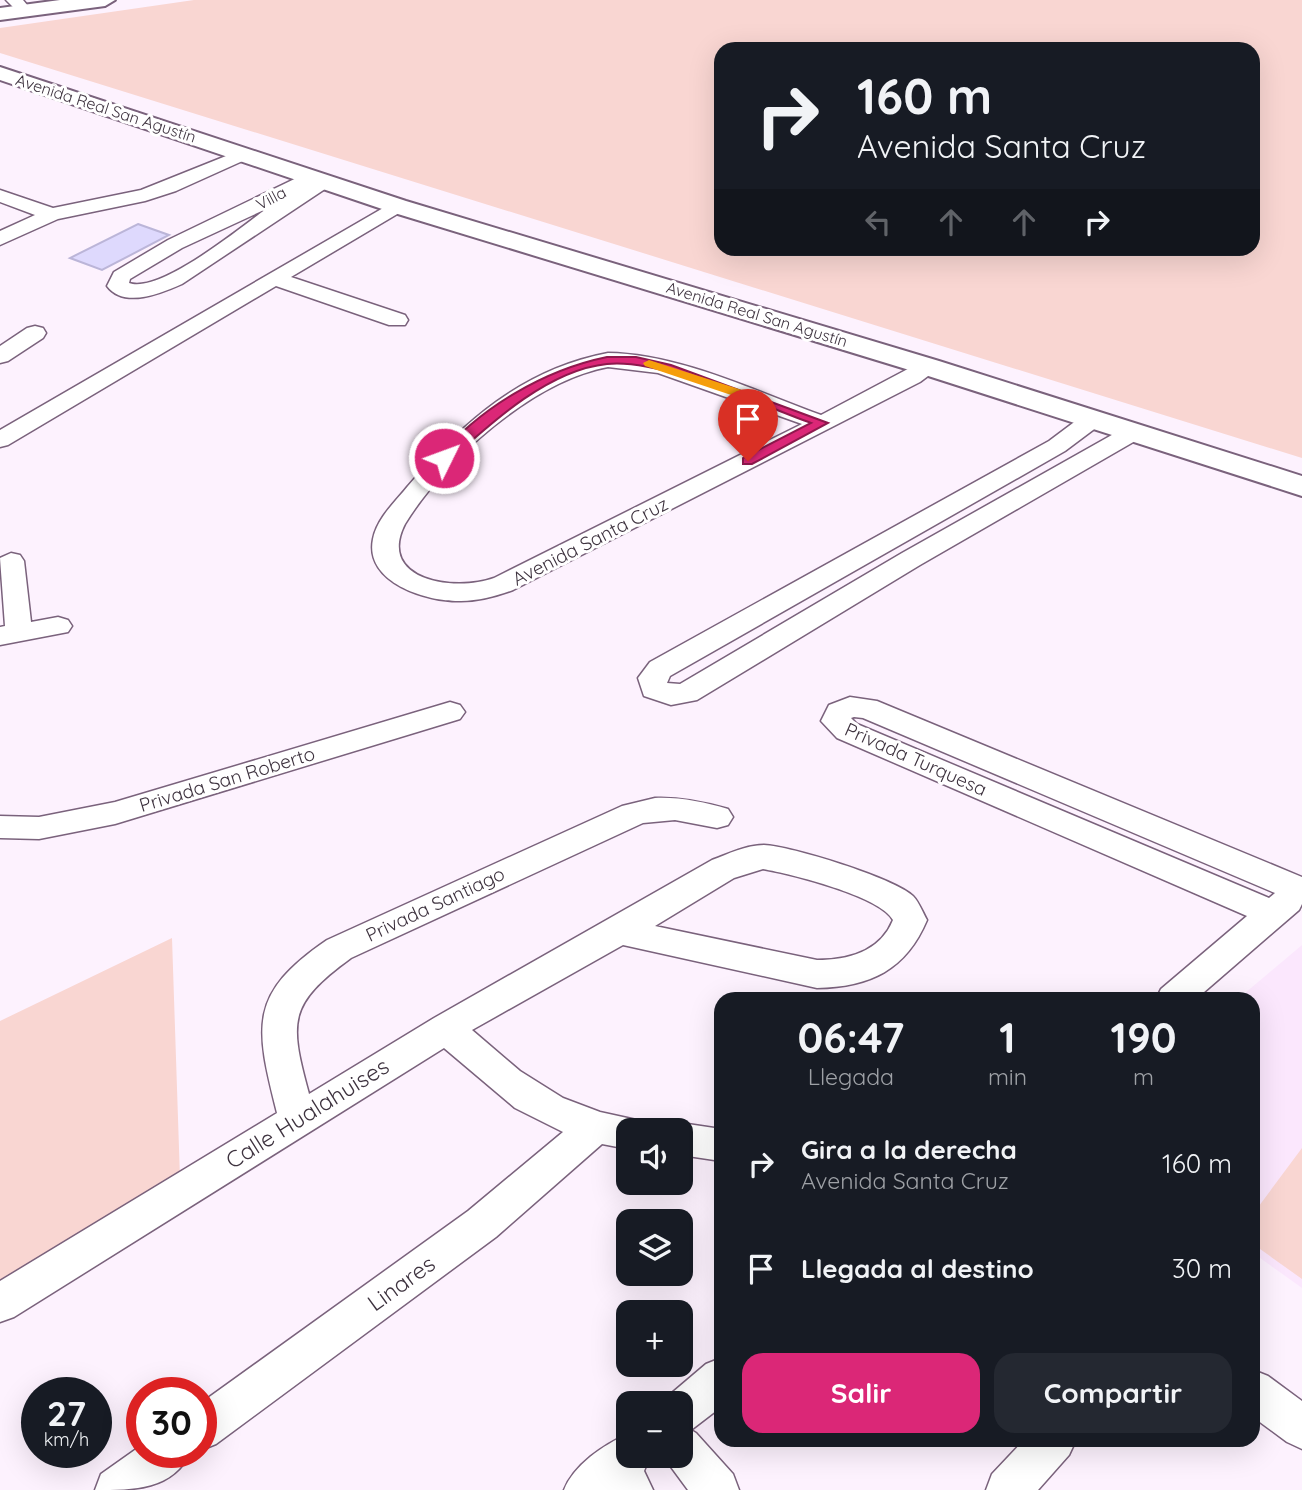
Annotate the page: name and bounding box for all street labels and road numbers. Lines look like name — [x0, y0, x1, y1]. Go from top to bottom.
street label: Avenida Real San Agustín — [13, 69, 199, 147]
street label: Villa — [253, 182, 289, 214]
street label: Avenida Real San Agustín — [664, 277, 850, 351]
street label: Avenida Santa Cruz — [508, 491, 672, 591]
street label: Privada Turquesa — [841, 717, 991, 801]
street label: Privada San Roberto — [136, 741, 318, 817]
street label: Privada Santiago — [362, 861, 508, 947]
street label: Calle Hualahuises — [220, 1051, 394, 1175]
street label: Linares — [362, 1249, 440, 1317]

